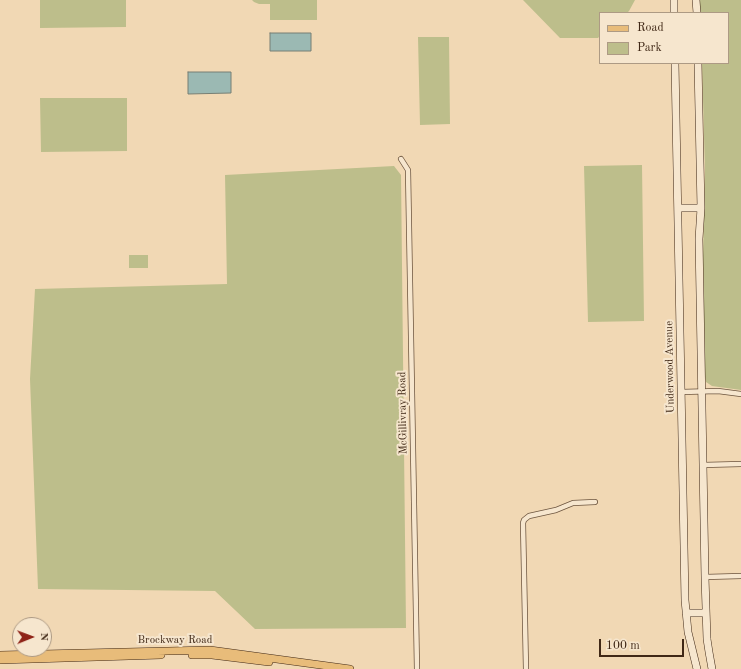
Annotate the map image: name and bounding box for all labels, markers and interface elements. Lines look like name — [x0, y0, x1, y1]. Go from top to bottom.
legend — [599, 12, 729, 64]
text: Road — [637, 22, 664, 34]
text: Park — [637, 42, 662, 54]
street label: Underwood Avenue — [663, 321, 677, 413]
street label: McGillivray Road — [396, 371, 410, 455]
north arrow — [12, 617, 52, 657]
scale bar — [601, 631, 686, 657]
text: N — [38, 633, 49, 641]
street label: Brockway Road — [138, 633, 212, 647]
text: 100 m — [606, 640, 640, 652]

